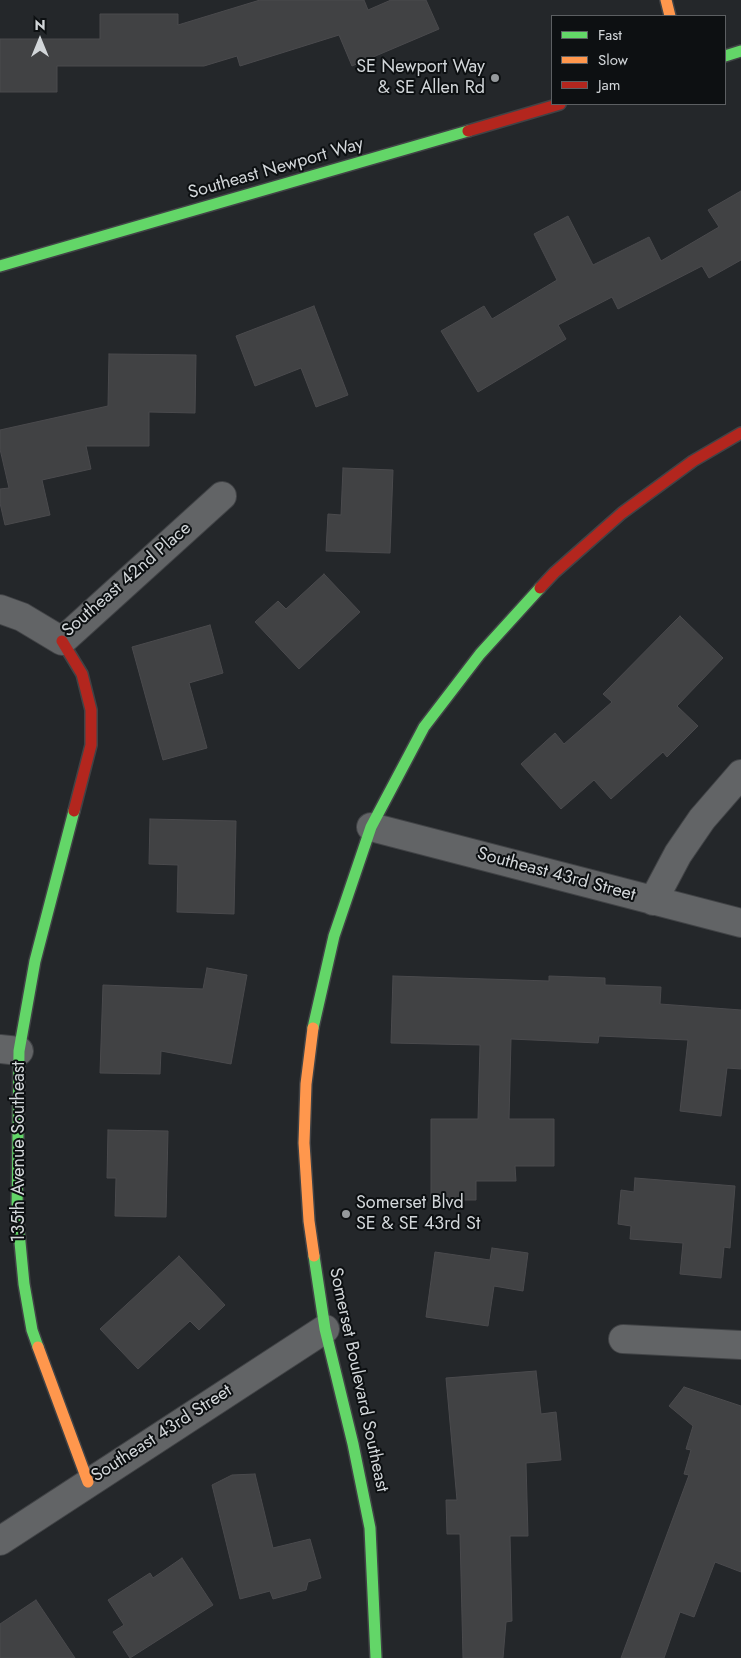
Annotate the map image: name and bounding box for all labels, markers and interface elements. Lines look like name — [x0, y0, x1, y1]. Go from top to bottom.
north arrow — [15, 15, 65, 65]
text: N — [34, 15, 46, 35]
legend — [551, 15, 726, 105]
text: Fast — [598, 24, 622, 46]
text: Slow — [598, 49, 628, 71]
place label: SE Newport Way & SE Allen Rd — [356, 57, 485, 100]
marker: SE Newport Way & SE Allen Rd — [489, 72, 501, 84]
text: Jam — [598, 74, 621, 96]
street label: Southeast Newport Way — [186, 134, 366, 204]
street label: Southeast 42nd Place — [58, 518, 196, 642]
street label: Southeast 43rd Street — [475, 843, 637, 907]
street label: 135th Avenue Southeast — [9, 1061, 31, 1243]
place label: Somerset Blvd SE & SE 43rd St — [356, 1193, 480, 1236]
marker: Somerset Blvd SE & SE 43rd St — [340, 1208, 352, 1220]
street label: Somerset Boulevard Southeast — [324, 1266, 392, 1494]
street label: Southeast 43rd Street — [88, 1381, 236, 1487]

